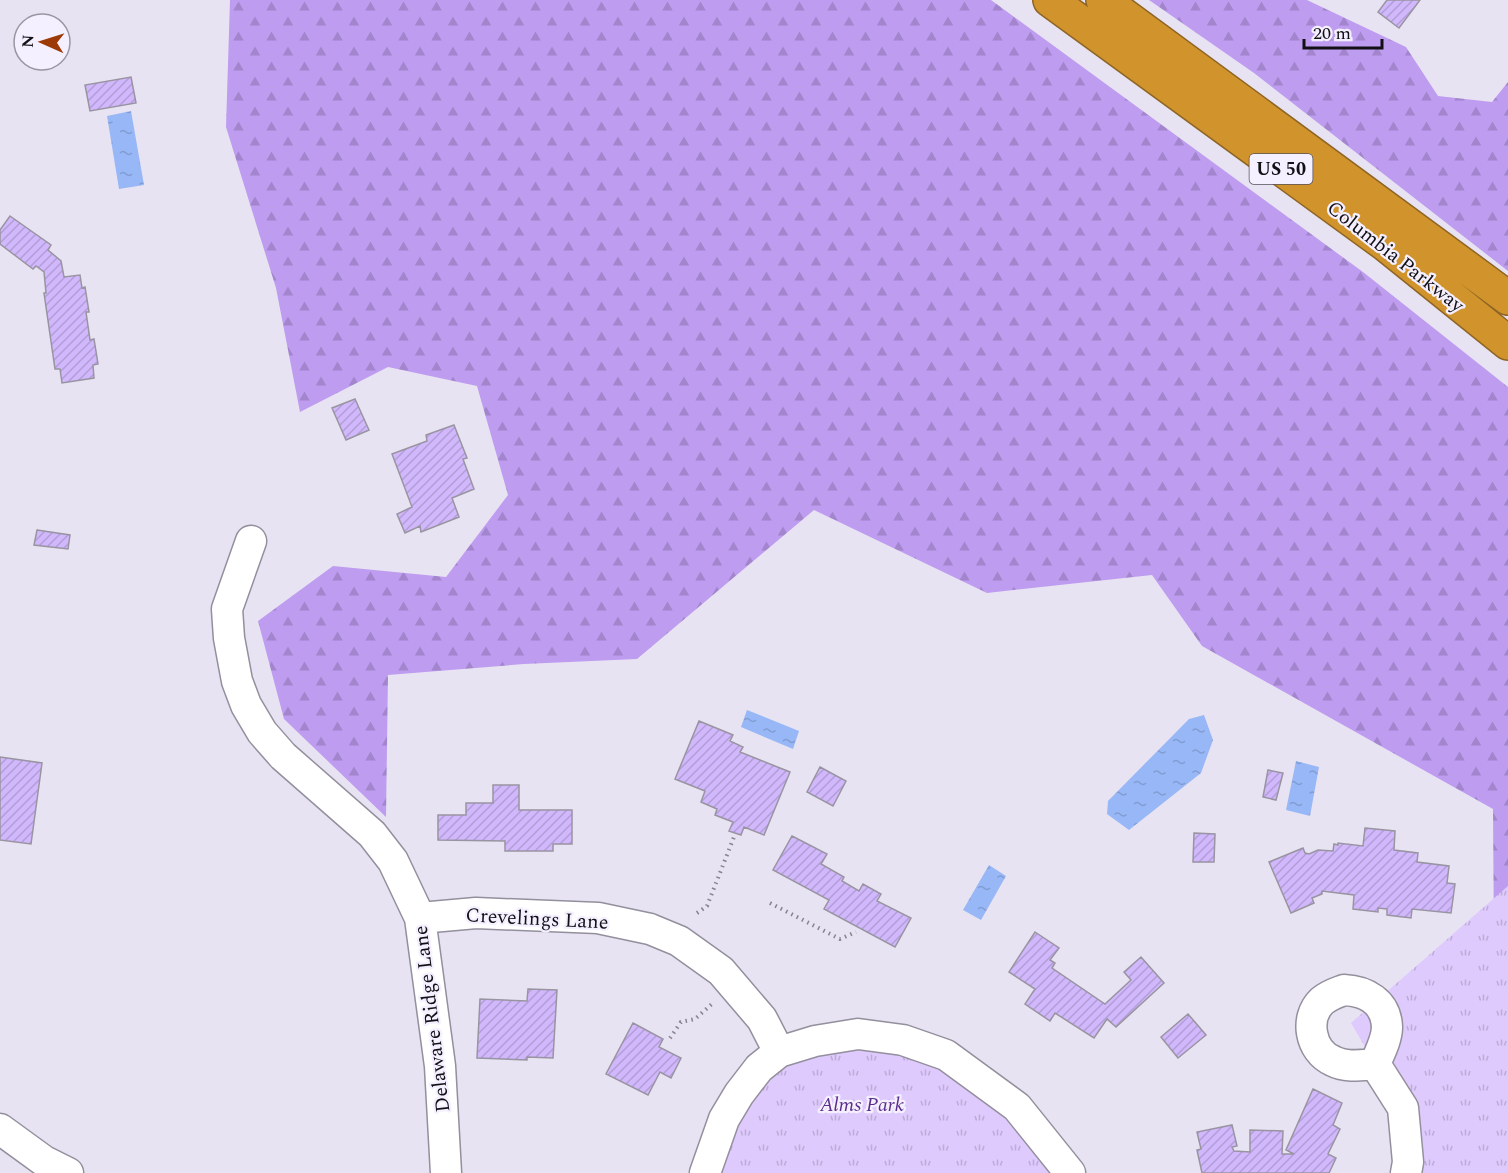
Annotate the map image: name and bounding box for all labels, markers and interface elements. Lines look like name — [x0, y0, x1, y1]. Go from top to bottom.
north arrow — [12, 12, 72, 72]
scale bar — [1304, 12, 1382, 50]
text: 20 m — [1313, 20, 1351, 47]
text: N — [16, 34, 40, 48]
road number: US 50 — [1250, 154, 1312, 184]
street label: Columbia Parkway — [1320, 193, 1472, 321]
street label: Crevelings Lane — [465, 900, 609, 938]
street label: Delaware Ridge Lane — [406, 924, 458, 1114]
park label: Alms Park — [819, 1090, 905, 1120]

